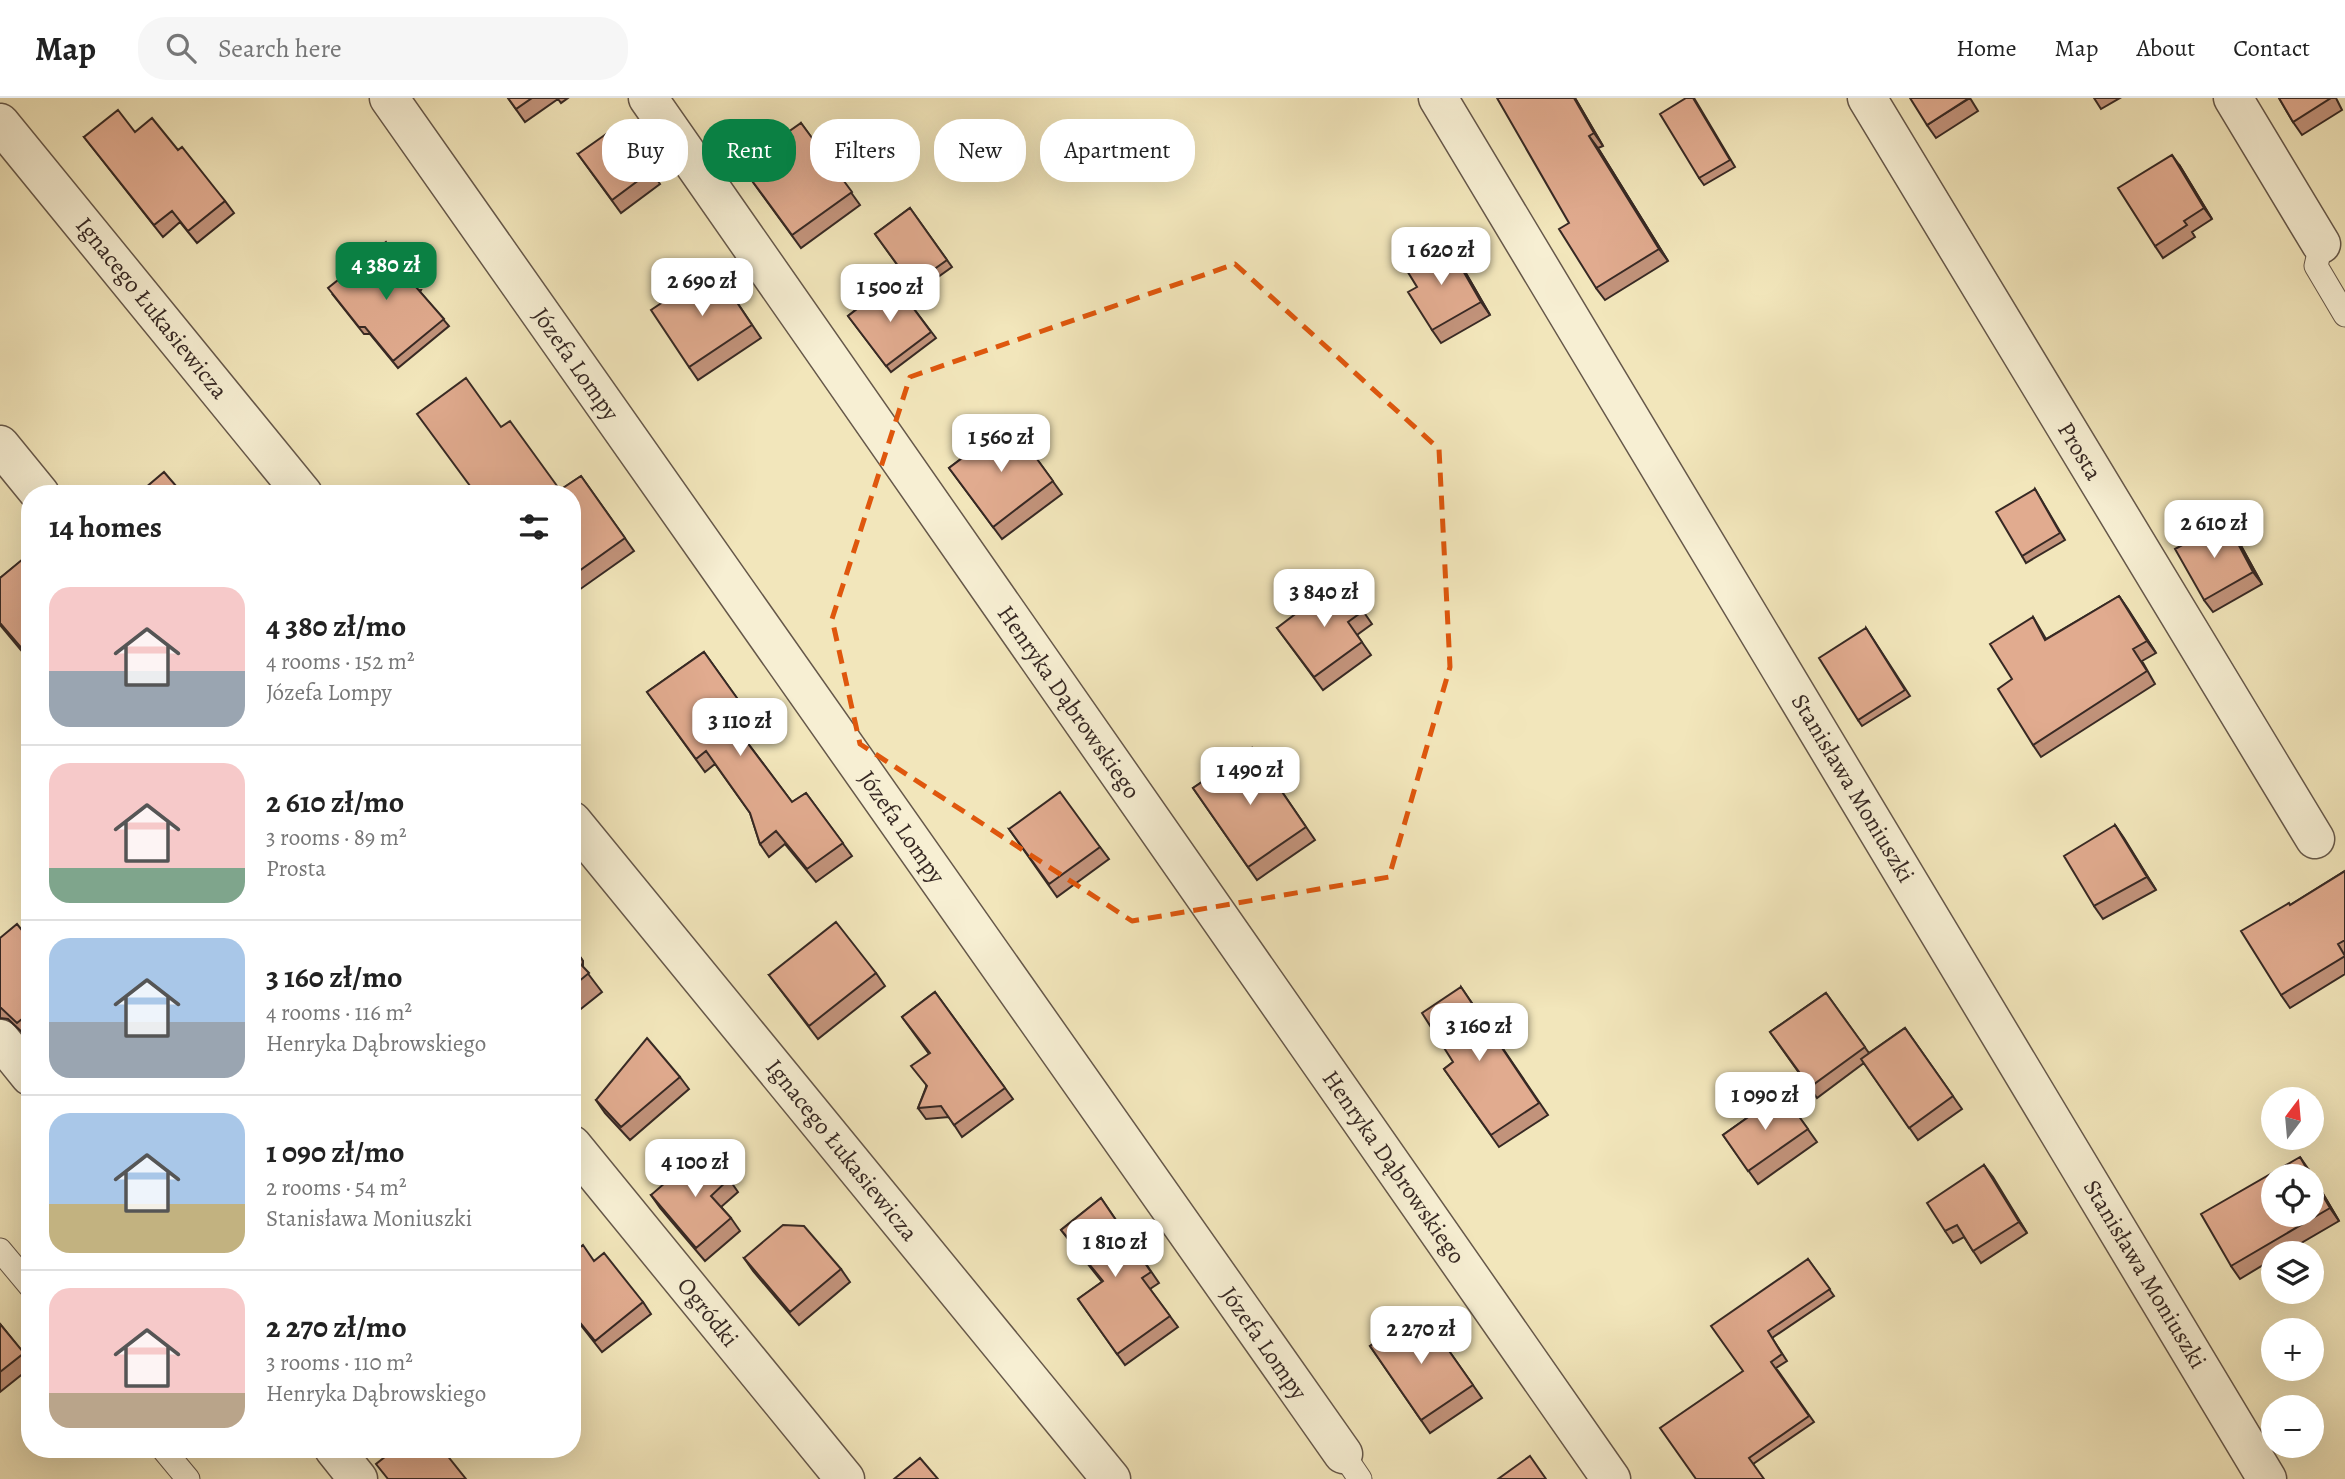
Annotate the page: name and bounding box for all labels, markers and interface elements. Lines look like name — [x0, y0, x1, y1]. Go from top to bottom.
search box — [138, 17, 628, 80]
text: Map — [35, 26, 96, 71]
icon: search — [162, 29, 200, 67]
text: Search here — [218, 31, 342, 66]
text: Home — [1956, 32, 2017, 64]
text: Map — [2055, 32, 2099, 64]
text: About — [2137, 32, 2195, 64]
text: Contact — [2233, 32, 2310, 64]
chip: Buy — [602, 119, 688, 182]
chip: Rent — [702, 119, 796, 182]
chip: Filters — [810, 119, 920, 182]
chip: New — [934, 119, 1026, 182]
chip: Apartment — [1040, 119, 1195, 182]
street label: Ignacego Łukasiewicza — [69, 210, 236, 406]
pin: 1 620 zł — [1369, 228, 1513, 287]
text: 1 620 zł — [1407, 234, 1475, 265]
pin: 4 380 zł — [314, 242, 458, 302]
text: 4 380 zł — [352, 249, 420, 280]
pin: 2 690 zł — [630, 258, 774, 318]
pin: 1 500 zł — [818, 264, 962, 324]
text: 2 690 zł — [667, 265, 737, 296]
text: 1 500 zł — [857, 271, 923, 302]
street label: Józefa Lompy — [525, 301, 627, 427]
pin: 1 560 zł — [929, 414, 1073, 474]
street label: Prosta — [2050, 416, 2110, 487]
text: 1 560 zł — [968, 421, 1034, 452]
pin: 2 610 zł — [2142, 500, 2286, 560]
text: 14 homes — [49, 507, 162, 547]
text: 2 610 zł — [2180, 507, 2248, 538]
icon: filters — [515, 508, 553, 546]
pin: 3 840 zł — [1252, 570, 1396, 629]
text: 3 840 zł — [1290, 576, 1358, 607]
street label: Henryka Dąbrowskiego — [990, 599, 1148, 805]
text: 4 380 zł/mo — [266, 606, 406, 646]
icon: home — [105, 615, 189, 699]
text: 4 rooms · 152 m² — [266, 646, 414, 677]
text: Józefa Lompy — [266, 677, 392, 708]
street label: Stanisława Moniuszki — [1784, 688, 1922, 888]
pin: 3 110 zł — [668, 698, 812, 758]
text: 3 110 zł — [708, 705, 772, 736]
pin: 1 490 zł — [1178, 748, 1322, 807]
text: 1 490 zł — [1217, 754, 1283, 785]
street label: Józefa Lompy — [851, 764, 953, 890]
text: 2 610 zł/mo — [266, 782, 404, 822]
icon: home — [105, 791, 189, 875]
text: 3 rooms · 89 m² — [266, 822, 407, 853]
text: Prosta — [266, 853, 326, 884]
text: 3 160 zł/mo — [266, 957, 403, 997]
icon: home — [105, 966, 189, 1050]
text: 4 rooms · 116 m² — [266, 997, 412, 1028]
pin: 3 160 zł — [1407, 1004, 1551, 1063]
text: 3 160 zł — [1446, 1010, 1512, 1041]
text: Henryka Dąbrowskiego — [266, 1028, 486, 1059]
street label: Ignacego Łukasiewicza — [759, 1052, 926, 1248]
street label: Henryka Dąbrowskiego — [1315, 1064, 1473, 1270]
pin: 1 090 zł — [1693, 1072, 1837, 1132]
text: 1 090 zł — [1731, 1079, 1799, 1110]
north arrow — [2261, 1087, 2324, 1150]
map controls — [2261, 1087, 2324, 1458]
text: 1 090 zł/mo — [266, 1132, 405, 1172]
pin: 4 100 zł — [623, 1140, 767, 1199]
icon: home — [105, 1141, 189, 1225]
text: 4 100 zł — [661, 1146, 729, 1177]
button: locate — [2261, 1164, 2324, 1227]
text: 2 rooms · 54 m² — [266, 1172, 407, 1203]
street label: Stanisława Moniuszki — [2076, 1174, 2214, 1374]
text: Stanisława Moniuszki — [266, 1203, 472, 1234]
pin: 1 810 zł — [1043, 1220, 1187, 1279]
text: 1 810 zł — [1083, 1226, 1147, 1257]
button: layers — [2261, 1241, 2324, 1304]
street label: Ogródki — [670, 1270, 746, 1354]
street label: Józefa Lompy — [1213, 1280, 1315, 1406]
pin: 2 270 zł — [1349, 1306, 1493, 1366]
text: 2 270 zł/mo — [266, 1307, 407, 1347]
text: 2 270 zł — [1386, 1313, 1456, 1344]
icon: home — [105, 1316, 189, 1400]
button: + — [2261, 1318, 2324, 1381]
text: 3 rooms · 110 m² — [266, 1347, 413, 1378]
text: Henryka Dąbrowskiego — [266, 1378, 486, 1409]
button: − — [2261, 1395, 2324, 1458]

